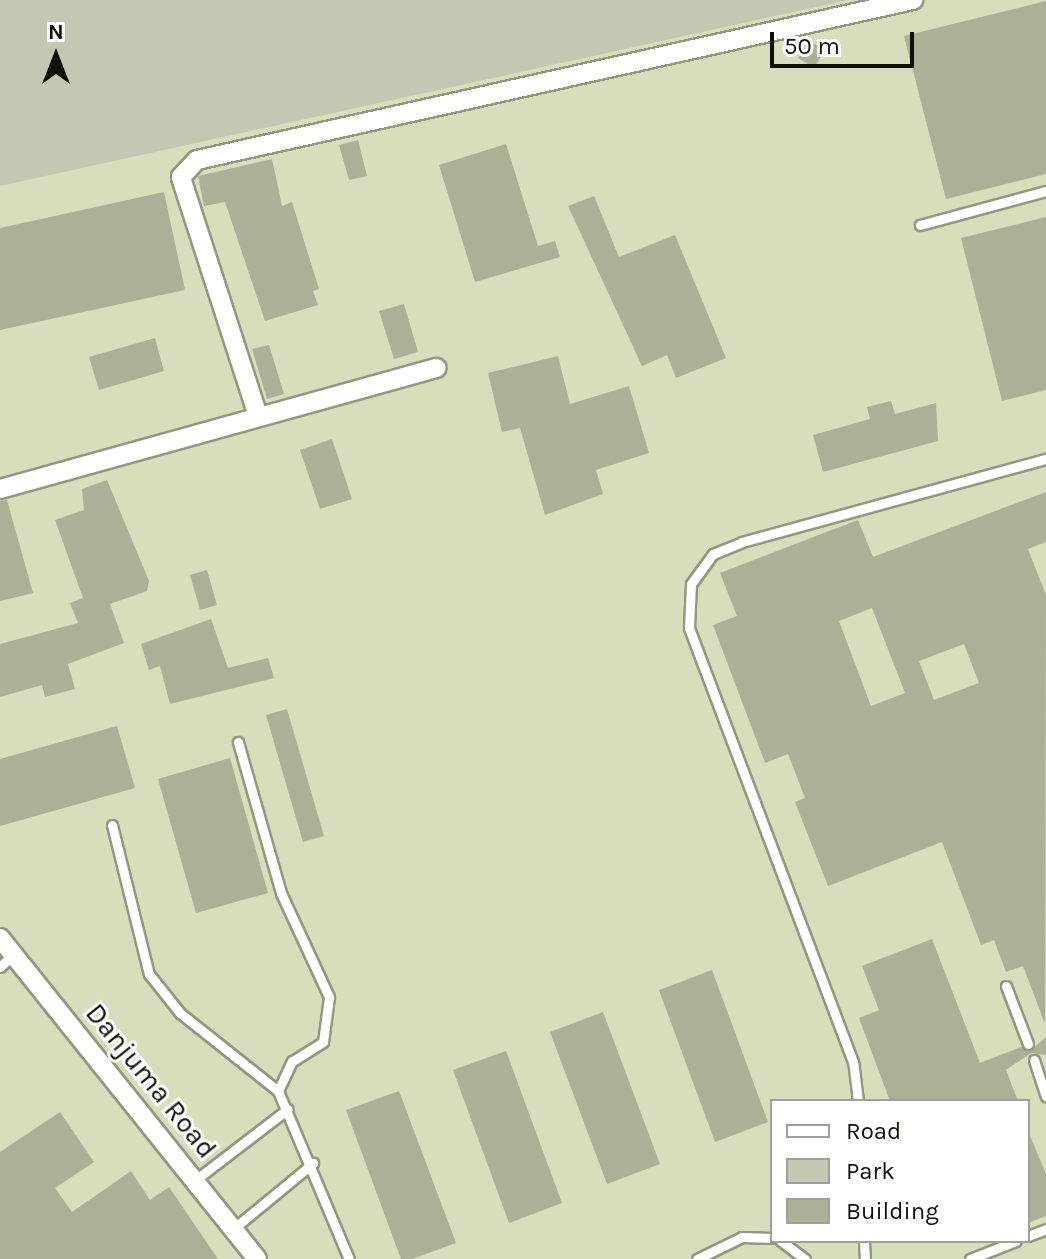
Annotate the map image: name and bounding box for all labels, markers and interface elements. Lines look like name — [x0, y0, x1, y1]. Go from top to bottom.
north arrow — [16, 16, 96, 96]
scale bar — [774, 16, 918, 66]
text: N — [48, 19, 64, 45]
text: 50 m — [784, 32, 840, 60]
street label: Danjuma Road — [78, 997, 224, 1165]
legend — [770, 1099, 1030, 1243]
text: Road — [846, 1117, 901, 1145]
text: Park — [846, 1157, 895, 1185]
text: Building — [846, 1197, 939, 1225]

